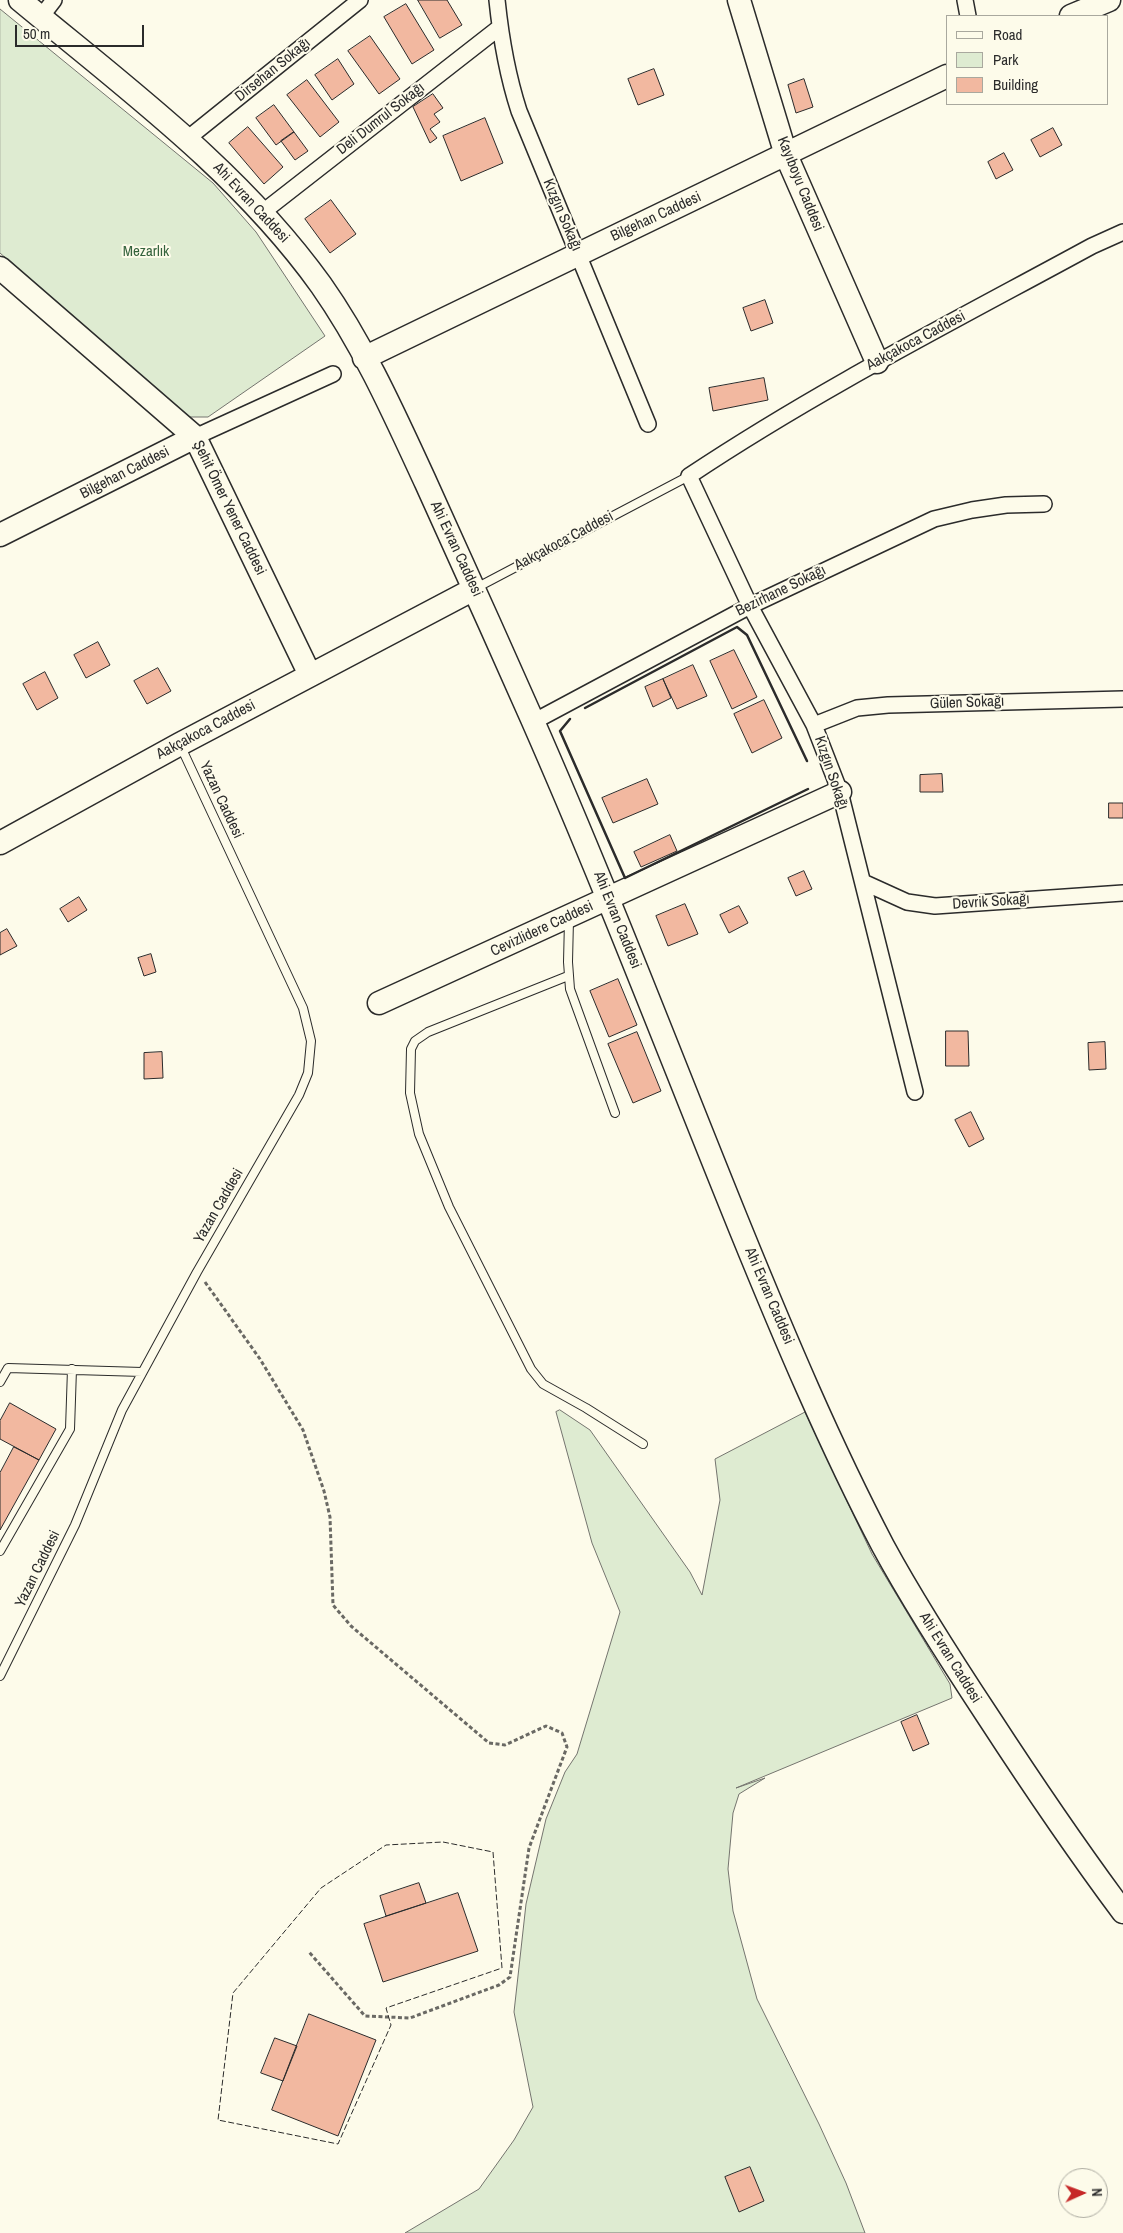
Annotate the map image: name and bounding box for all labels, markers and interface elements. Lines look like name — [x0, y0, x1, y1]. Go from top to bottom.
scale bar — [18, 15, 146, 47]
legend — [946, 15, 1108, 105]
text: 50 m — [23, 23, 50, 44]
text: Road — [993, 24, 1022, 45]
street label: Dirsehan Sokağı — [232, 34, 314, 106]
text: Park — [993, 49, 1018, 70]
text: Building — [993, 74, 1038, 95]
street label: Deli Dumrul Sokağı — [333, 79, 429, 159]
street label: Kayıboyu Caddesi — [773, 134, 827, 234]
street label: Ahi Evran Caddesi — [209, 159, 293, 247]
street label: Kızgın Sokağı — [539, 176, 585, 254]
street label: Bilgehan Caddesi — [608, 188, 704, 246]
park label: Mezarlık — [123, 243, 169, 261]
street label: Aakçakoca Caddesi — [863, 307, 969, 375]
street label: Şehit Ömer Yener Caddesi — [189, 438, 269, 578]
street label: Bilgehan Caddesi — [77, 443, 173, 503]
street label: Ahi Evran Caddesi — [426, 498, 486, 600]
street label: Aakçakoca Caddesi — [511, 507, 617, 575]
street label: Bezirhane Sokağı — [733, 561, 829, 621]
street label: Gülen Sokağı — [929, 693, 1005, 713]
street label: Aakçakoca Caddesi — [153, 696, 259, 764]
street label: Kızgın Sokağı — [810, 734, 852, 812]
street label: Yazan Caddesi — [195, 758, 247, 842]
street label: Ahi Evran Caddesi — [589, 869, 645, 971]
street label: Devrik Sokağı — [952, 890, 1030, 914]
street label: Cevizlidere Caddesi — [488, 897, 596, 961]
street label: Yazan Caddesi — [190, 1165, 248, 1247]
street label: Ahi Evran Caddesi — [741, 1245, 797, 1347]
street label: Yazan Caddesi — [12, 1528, 64, 1610]
street label: Ahi Evran Caddesi — [915, 1609, 985, 1707]
north arrow — [1058, 2168, 1108, 2218]
text: N — [1088, 2188, 1106, 2197]

